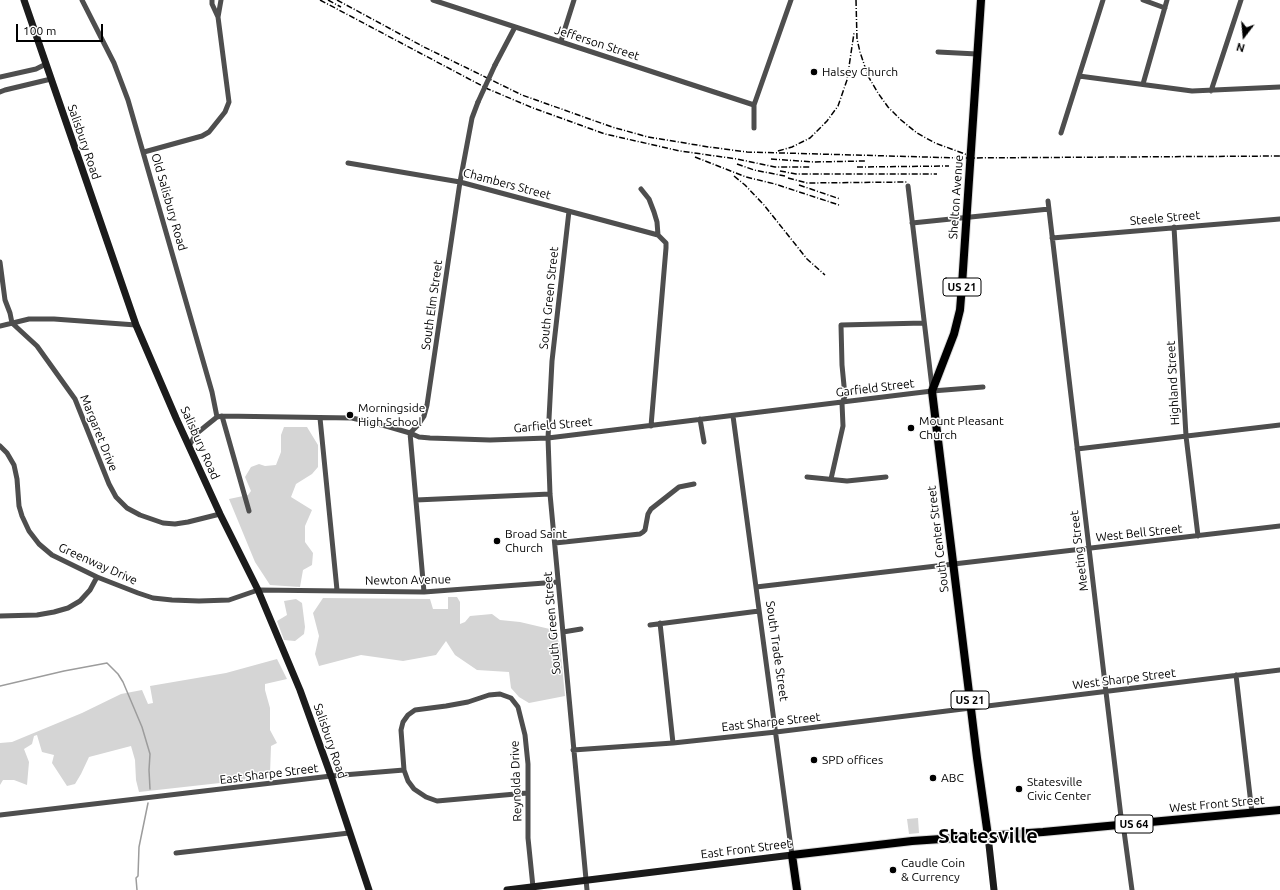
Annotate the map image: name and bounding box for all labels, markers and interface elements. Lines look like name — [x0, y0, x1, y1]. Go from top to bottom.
scale bar — [18, 16, 105, 42]
north arrow — [1224, 16, 1264, 56]
street label: Jefferson Street — [553, 23, 641, 63]
text: 100 m — [23, 24, 56, 37]
text: N — [1235, 41, 1246, 54]
place label: Halsey Church — [822, 65, 898, 79]
marker: Halsey Church — [809, 67, 819, 77]
street label: Salisbury Road — [64, 102, 104, 182]
street label: Old Salisbury Road — [148, 152, 190, 252]
street label: Shelton Avenue — [946, 154, 966, 240]
street label: Chambers Street — [461, 165, 553, 203]
street label: Steele Street — [1129, 208, 1201, 228]
street label: South Green Street — [536, 246, 562, 350]
street label: South Elm Street — [419, 259, 445, 351]
road number: US 21 — [943, 278, 981, 296]
street label: Highland Street — [1164, 340, 1182, 426]
street label: Garfield Street — [835, 376, 915, 400]
street label: Margaret Drive — [77, 393, 121, 473]
place label: Morningside High School — [358, 401, 425, 429]
street label: Salisbury Road — [177, 404, 223, 482]
marker: Morningside High School — [345, 410, 355, 420]
street label: Garfield Street — [513, 414, 593, 436]
place label: Mount Pleasant Church — [919, 414, 1004, 442]
marker: Mount Pleasant Church — [906, 423, 916, 433]
street label: South Center Street — [924, 485, 952, 593]
street label: Meeting Street — [1067, 510, 1091, 592]
street label: West Bell Street — [1095, 521, 1183, 545]
place label: Broad Saint Church — [505, 527, 567, 555]
marker: Broad Saint Church — [492, 536, 502, 546]
street label: Greenway Drive — [56, 540, 140, 588]
street label: South Green Street — [540, 571, 564, 675]
street label: Newton Avenue — [365, 572, 451, 588]
street label: South Trade Street — [763, 600, 791, 702]
street label: West Sharpe Street — [1072, 666, 1176, 692]
road number: US 21 — [951, 691, 989, 709]
street label: Salisbury Road — [310, 701, 350, 781]
street label: East Sharpe Street — [721, 710, 821, 734]
street label: Reynolda Drive — [507, 740, 525, 822]
place label: SPD offices — [822, 753, 883, 767]
marker: SPD offices — [809, 755, 819, 765]
street label: East Sharpe Street — [219, 761, 319, 787]
place label: ABC — [941, 771, 964, 785]
marker: ABC — [928, 773, 938, 783]
place label: Statesville Civic Center — [1027, 775, 1091, 803]
marker: Statesville Civic Center — [1014, 784, 1024, 794]
street label: West Front Street — [1169, 793, 1265, 815]
road number: US 64 — [1115, 815, 1153, 833]
district label: Statesville — [938, 824, 1038, 848]
street label: East Front Street — [700, 836, 792, 862]
place label: Caudle Coin & Currency — [901, 856, 965, 884]
marker: Caudle Coin & Currency — [888, 865, 898, 875]

